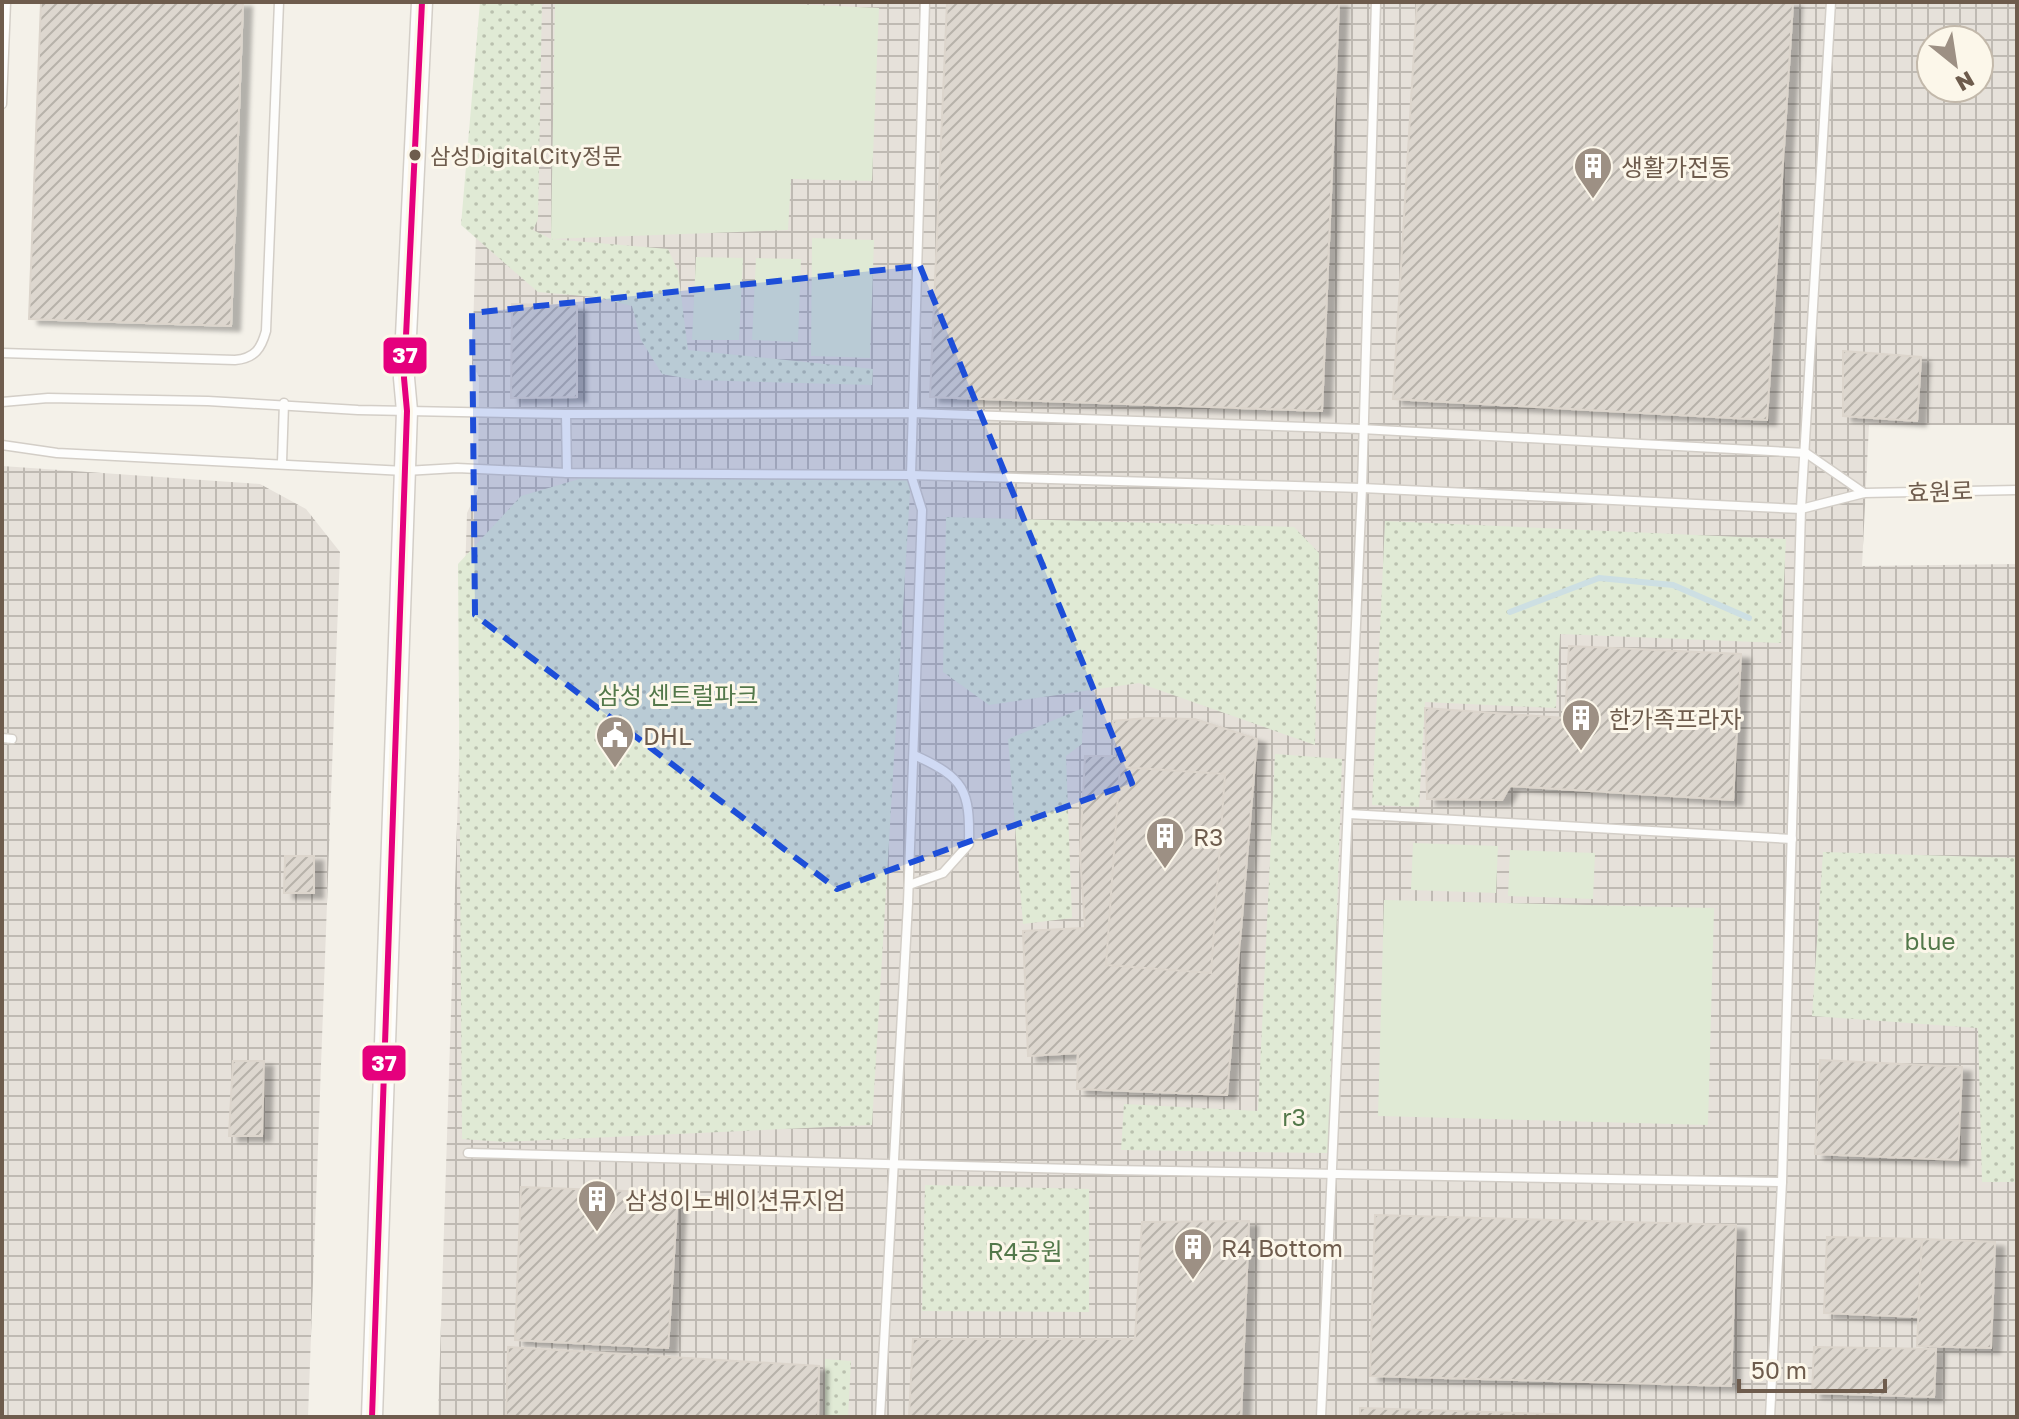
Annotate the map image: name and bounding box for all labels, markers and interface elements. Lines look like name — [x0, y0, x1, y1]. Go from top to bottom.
north arrow — [1915, 24, 1995, 104]
text: N — [1951, 66, 1979, 98]
place label: 삼성DigitalCity정문 — [430, 142, 622, 169]
building icon: 생활가전동 — [1572, 145, 1614, 200]
marker: 삼성DigitalCity정문 — [407, 147, 423, 163]
place label: 생활가전동 — [1621, 152, 1731, 181]
line badge: 37 — [382, 336, 428, 375]
text: 37 — [392, 341, 418, 368]
street label: 효원로 — [1906, 475, 1974, 507]
park label: 삼성 센트럴파크 — [598, 680, 758, 709]
building icon: 한가족프라자 — [1560, 697, 1602, 752]
place label: 한가족프라자 — [1609, 704, 1741, 733]
public building icon: DHL — [594, 714, 636, 769]
place label: DHL — [643, 721, 692, 750]
building icon: R3 — [1144, 815, 1186, 870]
place label: R3 — [1193, 822, 1223, 851]
park label: blue — [1905, 926, 1955, 955]
line badge: 37 — [361, 1044, 407, 1082]
text: 37 — [371, 1049, 397, 1076]
park label: r3 — [1282, 1102, 1306, 1131]
building icon: 삼성이노베이션뮤지엄 — [576, 1178, 618, 1233]
place label: 삼성이노베이션뮤지엄 — [625, 1185, 846, 1214]
building icon: R4 Bottom — [1172, 1226, 1214, 1281]
place label: R4 Bottom — [1221, 1233, 1343, 1262]
park label: R4공원 — [987, 1236, 1063, 1265]
scale bar — [1739, 1343, 1885, 1393]
text: 50 m — [1751, 1355, 1807, 1384]

